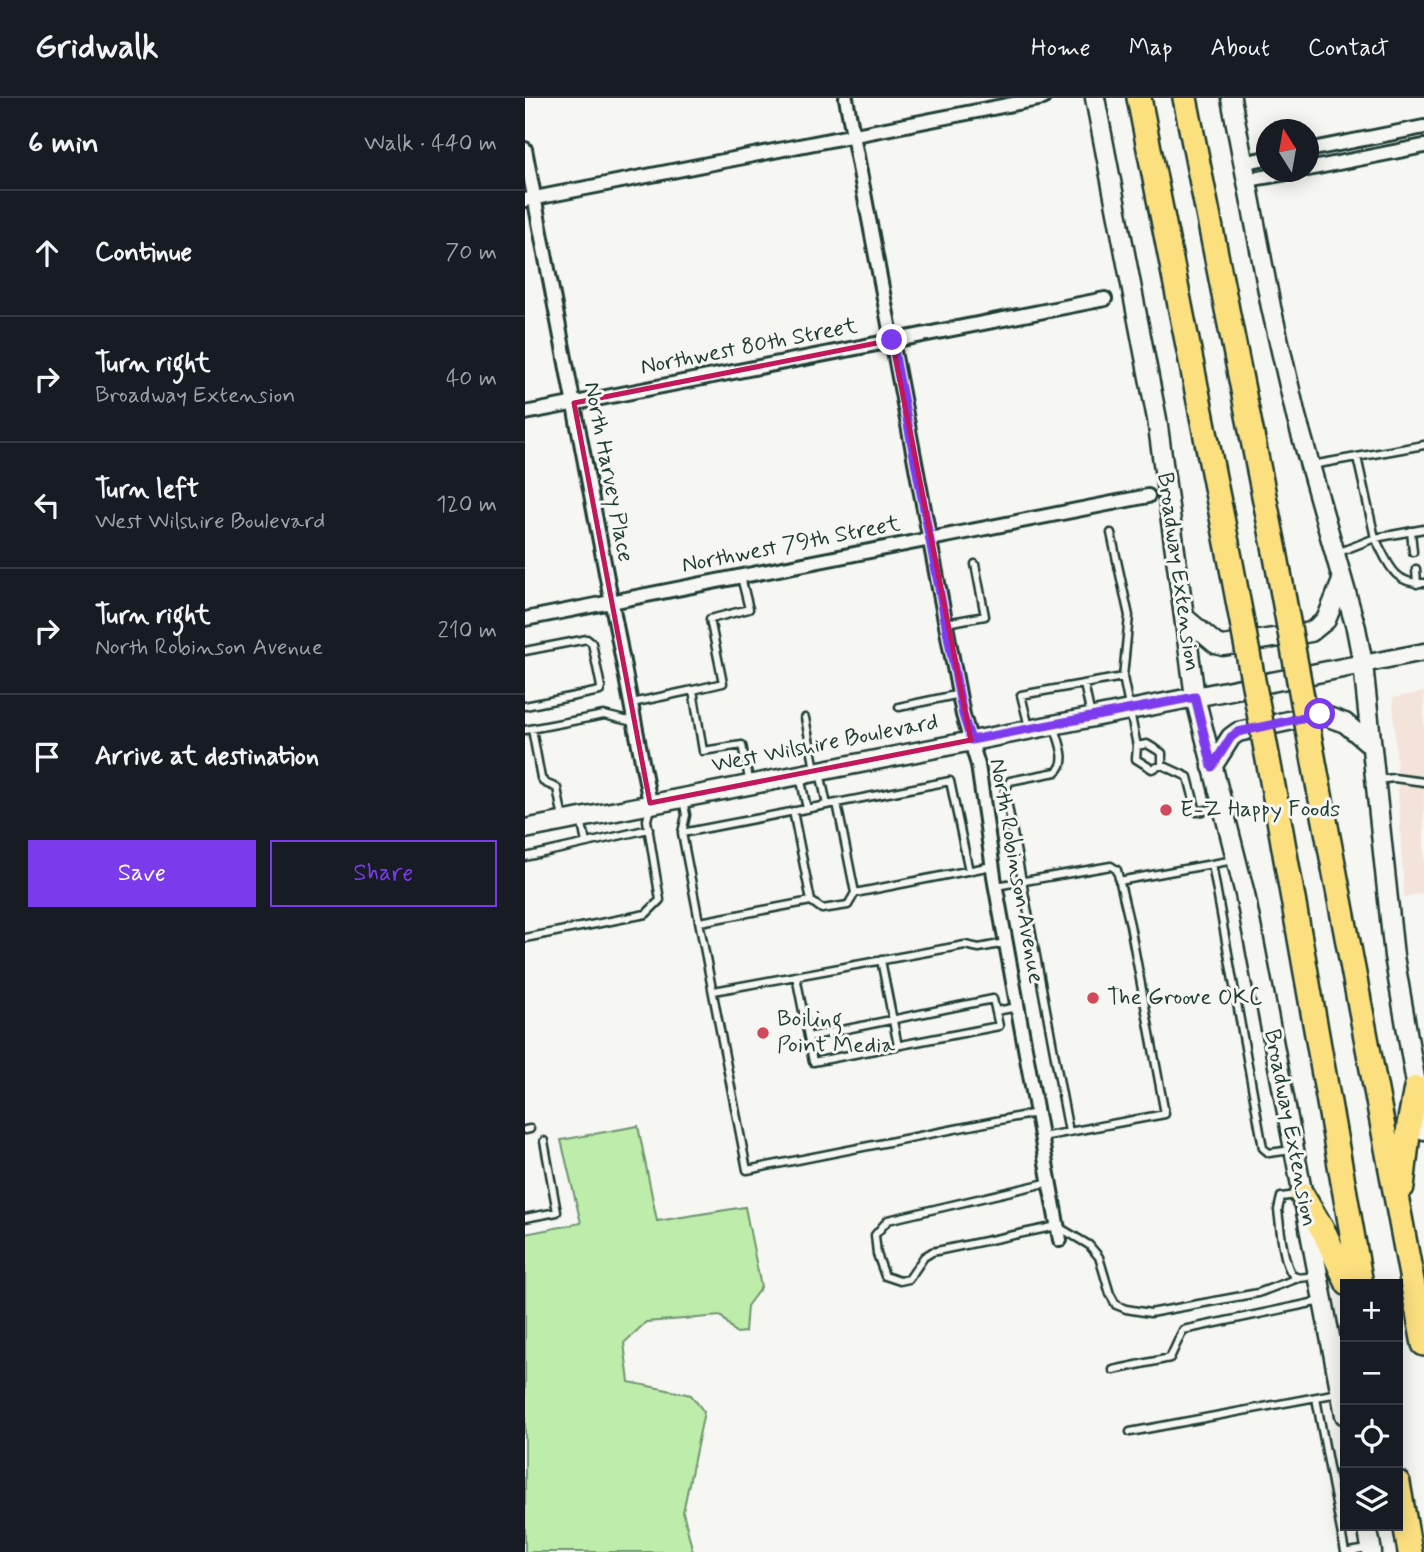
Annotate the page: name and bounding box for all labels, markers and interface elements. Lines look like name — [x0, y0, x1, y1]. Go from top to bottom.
text: Gridwalk — [35, 26, 159, 70]
text: Home — [1031, 33, 1091, 64]
text: Map — [1129, 33, 1173, 64]
text: About — [1211, 33, 1270, 64]
text: Contact — [1308, 33, 1389, 64]
north arrow — [1256, 119, 1319, 182]
text: 6 min — [28, 124, 99, 163]
text: Walk · 440 m — [364, 129, 497, 159]
icon: ahead — [28, 234, 66, 272]
text: Continue — [95, 236, 192, 270]
text: 70 m — [445, 238, 497, 268]
street label: Northwest 80th Street — [638, 311, 860, 383]
route end — [876, 324, 907, 355]
text: Turn right — [95, 347, 211, 381]
icon: right — [28, 360, 66, 398]
text: 40 m — [446, 364, 497, 394]
street label: North Harvey Place — [576, 379, 640, 565]
text: Broadway Extension — [95, 381, 295, 411]
street label: Broadway Extension — [1149, 471, 1207, 673]
text: Turn left — [95, 473, 199, 507]
icon: left — [28, 486, 66, 524]
text: 120 m — [436, 490, 497, 520]
text: West Wilshire Boulevard — [95, 507, 325, 537]
street label: Northwest 79th Street — [679, 509, 903, 581]
text: Turn right — [95, 599, 211, 633]
icon: right — [28, 612, 66, 650]
text: 210 m — [437, 616, 497, 646]
text: North Robinson Avenue — [95, 633, 323, 663]
route start — [1304, 698, 1335, 729]
street label: West Wilshire Boulevard — [709, 707, 941, 781]
icon: arrive — [28, 738, 66, 776]
text: Arrive at destination — [95, 740, 319, 774]
street label: North Robinson Avenue — [981, 756, 1051, 986]
place label: E-Z Happy Foods — [1180, 795, 1340, 825]
marker: E-Z Happy Foods — [1158, 802, 1174, 818]
button: Save — [28, 840, 256, 907]
button: Share — [270, 840, 497, 907]
place label: The Groove OKC — [1107, 983, 1262, 1013]
marker: The Groove OKC — [1085, 990, 1101, 1006]
place label: Boiling Point Media — [777, 1005, 895, 1061]
marker: Boiling Point Media — [755, 1025, 771, 1041]
street label: Broadway Extension — [1256, 1027, 1324, 1229]
map controls — [1340, 1279, 1403, 1531]
button: + — [1340, 1279, 1403, 1342]
button: − — [1340, 1342, 1403, 1405]
button: locate — [1340, 1405, 1403, 1468]
button: layers — [1340, 1468, 1403, 1531]

